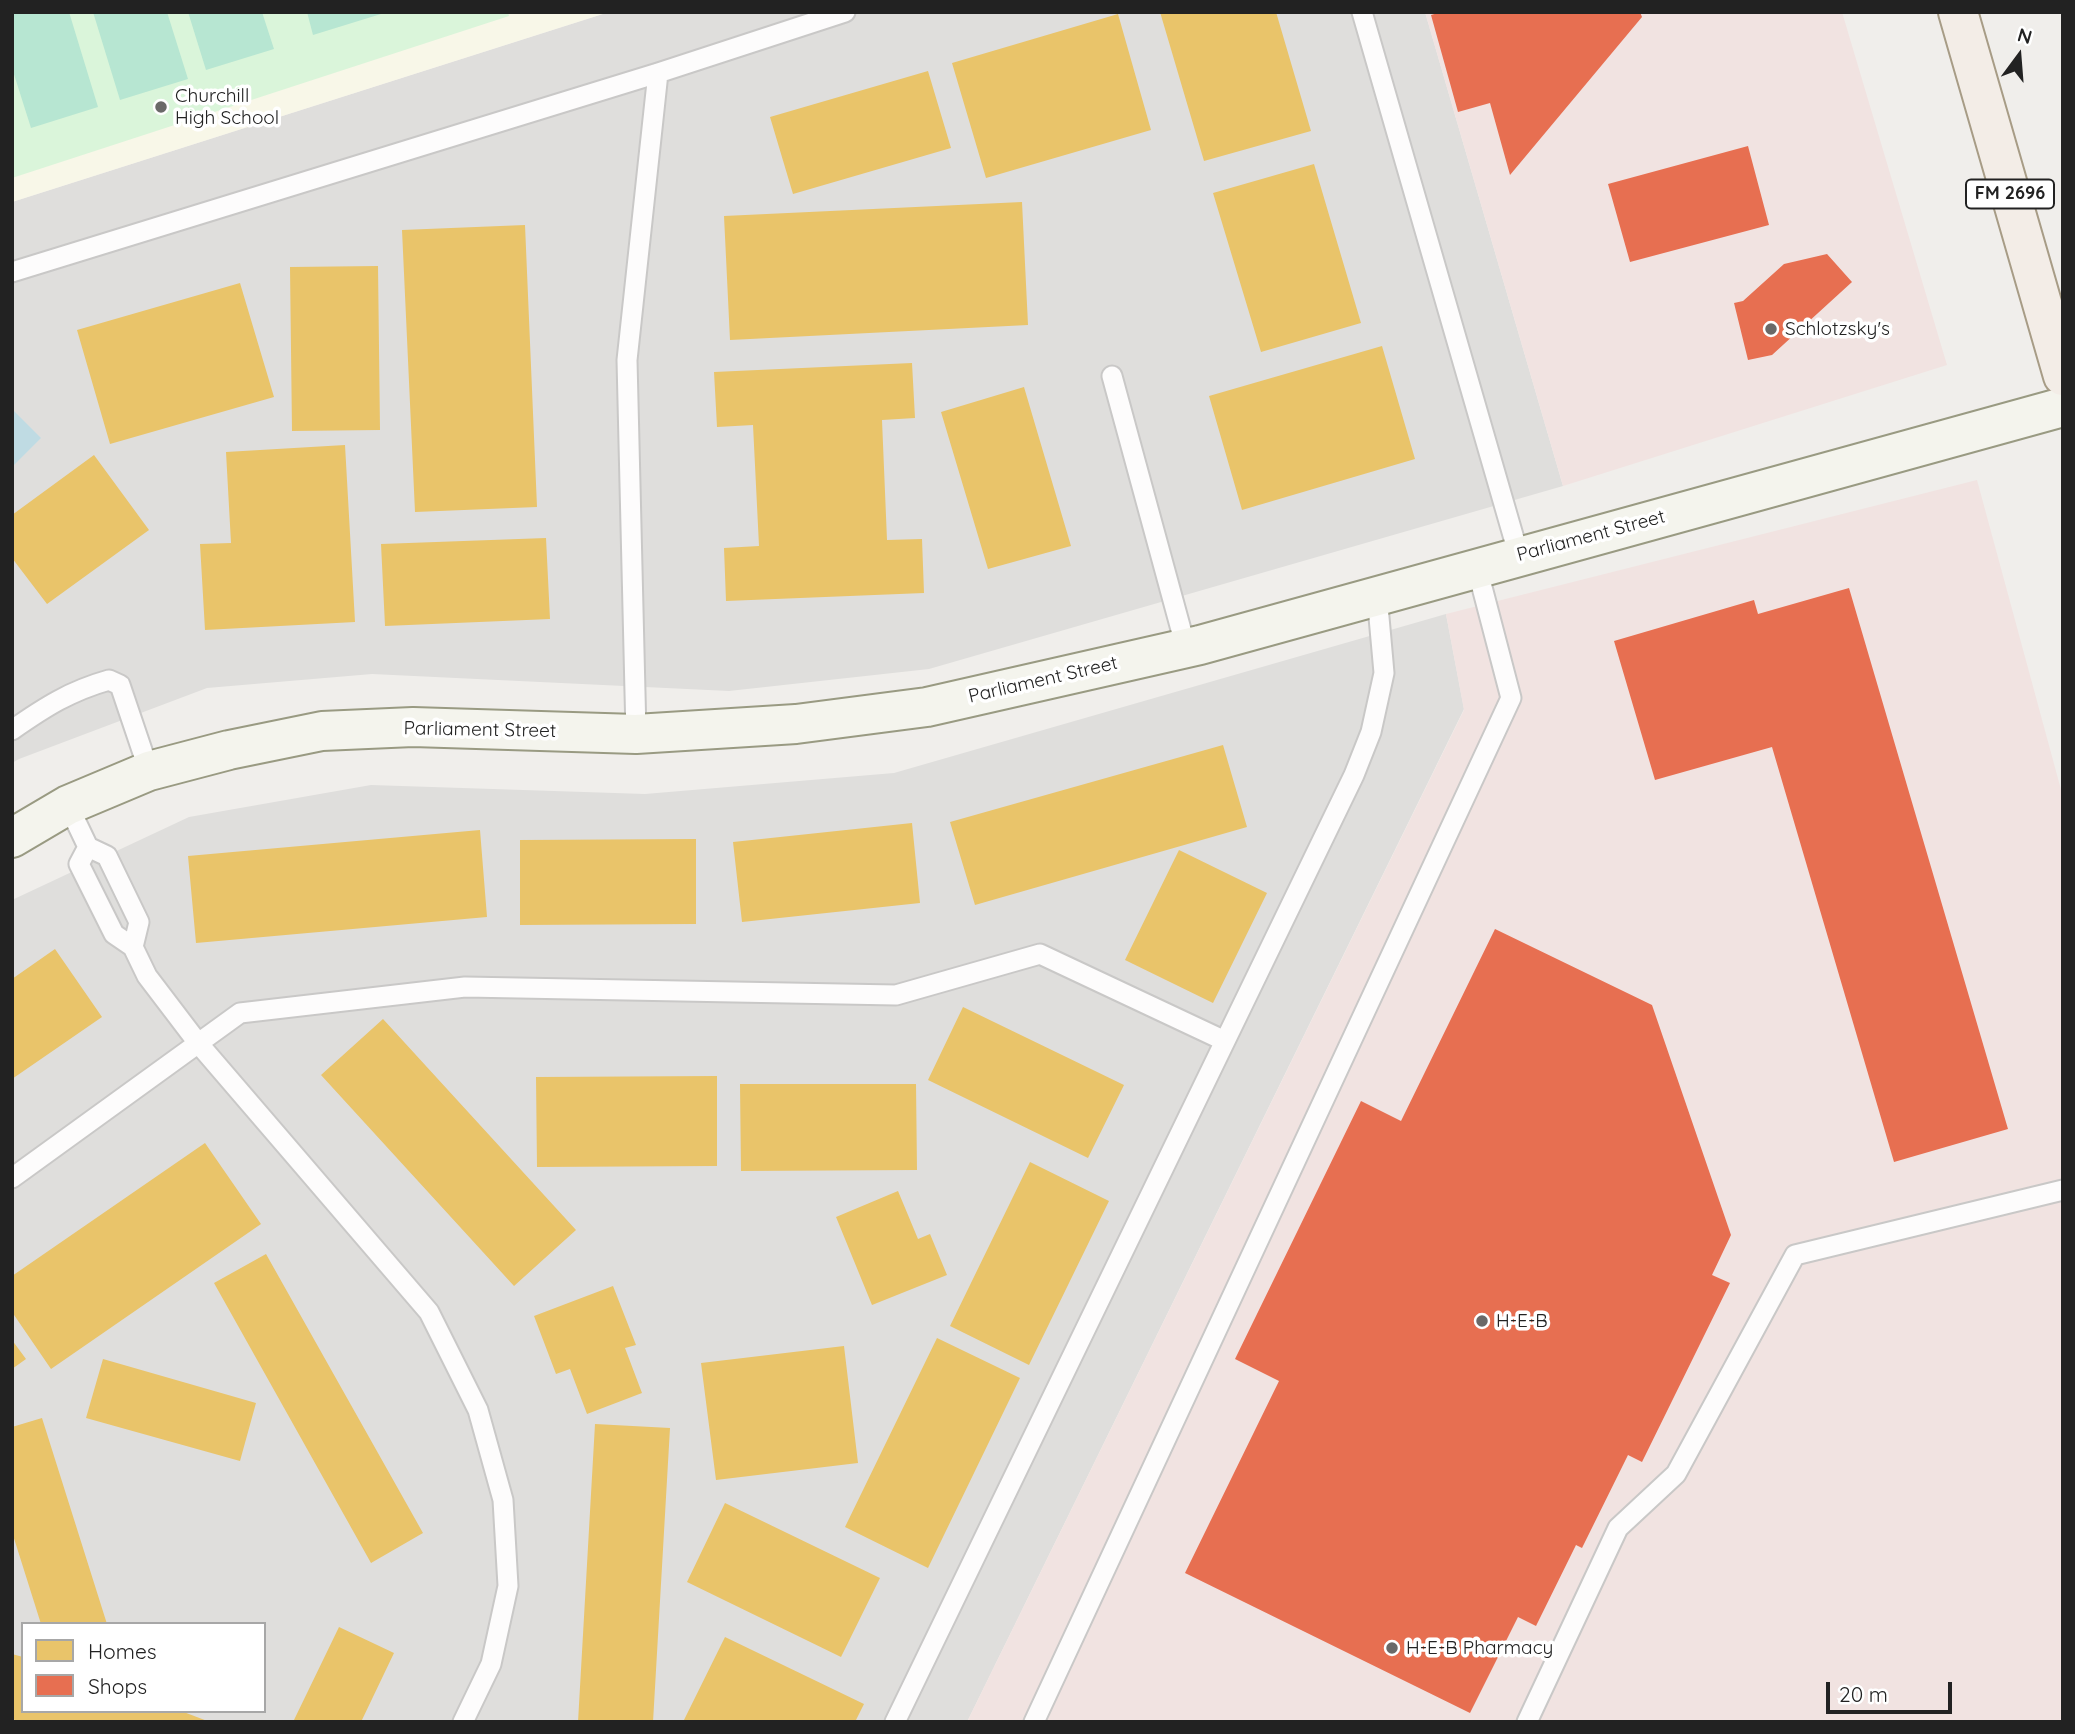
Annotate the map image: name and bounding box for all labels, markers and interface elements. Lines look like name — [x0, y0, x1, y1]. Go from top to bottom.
north arrow — [1984, 21, 2054, 91]
text: N — [2015, 22, 2035, 49]
place label: Churchill High School — [175, 85, 279, 129]
marker: Churchill High School — [153, 99, 169, 115]
road number: FM 2696 — [1966, 180, 2054, 209]
place label: Schlotzsky's — [1785, 318, 1890, 340]
marker: Schlotzsky's — [1763, 321, 1779, 337]
street label: Parliament Street — [1514, 505, 1668, 567]
street label: Parliament Street — [966, 652, 1120, 708]
street label: Parliament Street — [404, 717, 556, 743]
place label: H-E-B — [1496, 1310, 1548, 1332]
marker: H-E-B — [1474, 1313, 1490, 1329]
legend — [21, 1622, 266, 1713]
place label: H-E-B Pharmacy — [1406, 1637, 1553, 1659]
text: Homes — [88, 1638, 157, 1664]
marker: H-E-B Pharmacy — [1384, 1640, 1400, 1656]
scale bar — [1830, 1668, 1956, 1712]
text: Shops — [88, 1673, 147, 1699]
text: 20 m — [1839, 1681, 1888, 1707]

